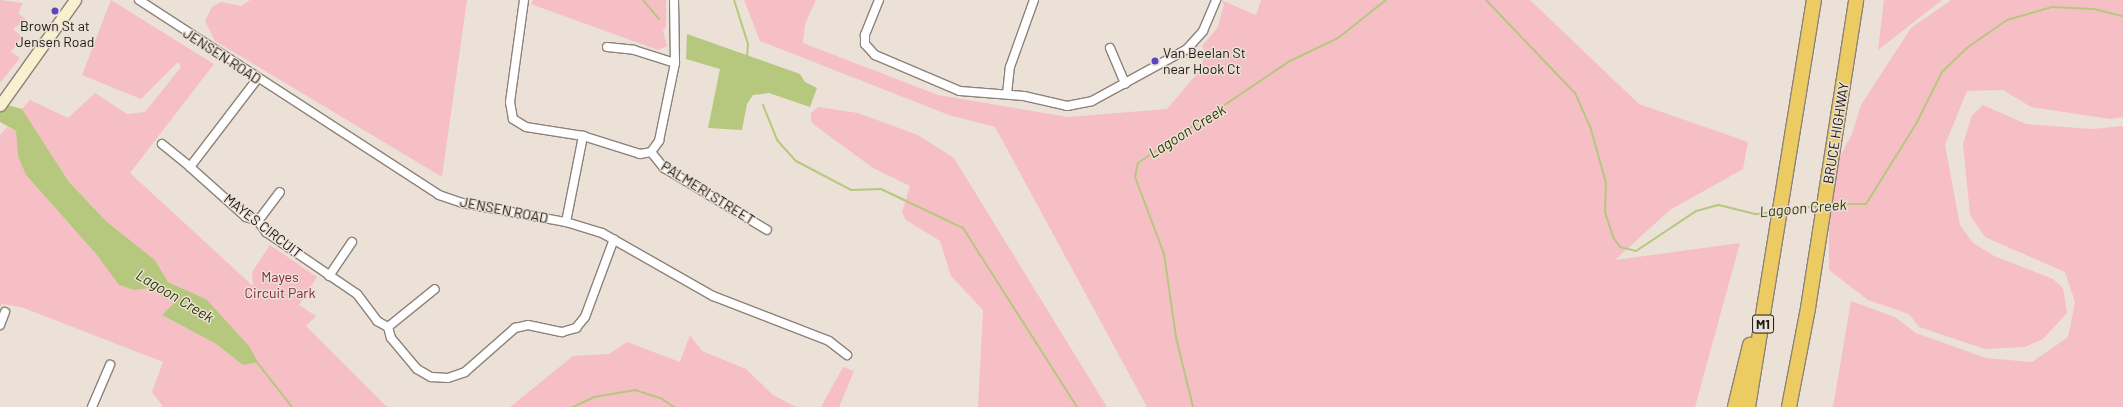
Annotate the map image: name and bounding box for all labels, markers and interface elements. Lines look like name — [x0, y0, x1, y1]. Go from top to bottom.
marker: Brown St at Jensen Road — [50, 6, 60, 16]
place label: Brown St at Jensen Road — [16, 18, 94, 50]
street label: JENSEN ROAD — [180, 25, 264, 87]
place label: Van Beelan St near Hook Ct — [1163, 45, 1246, 78]
marker: Van Beelan St near Hook Ct — [1150, 56, 1160, 66]
street label: BRUCE HIGHWAY — [1820, 81, 1852, 185]
water label: Lagoon Creek — [1145, 100, 1229, 162]
street label: PALMERI STREET — [658, 157, 758, 229]
street label: MAYES CIRCUIT — [221, 190, 305, 262]
street label: JENSEN ROAD — [459, 193, 549, 227]
water label: Lagoon Creek — [1759, 195, 1847, 221]
water label: Lagoon Creek — [133, 266, 217, 326]
park label: Mayes Circuit Park — [245, 269, 315, 302]
road number: M1 — [1752, 313, 1774, 335]

